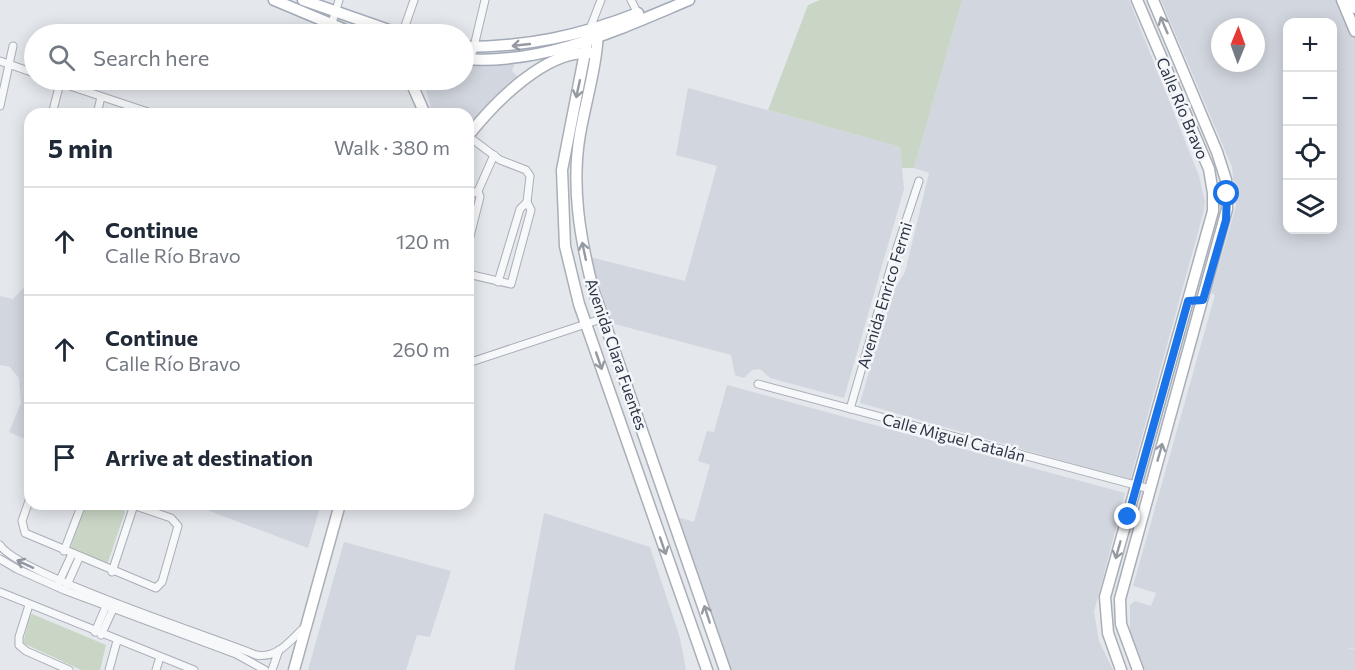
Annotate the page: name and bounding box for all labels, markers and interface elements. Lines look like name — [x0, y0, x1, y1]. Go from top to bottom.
one-way arrow — [1157, 17, 1169, 35]
north arrow — [1211, 18, 1265, 72]
map controls — [1283, 18, 1337, 234]
button: + — [1283, 18, 1337, 72]
search box — [24, 24, 474, 90]
one-way arrow — [511, 40, 531, 51]
icon: search — [45, 41, 78, 74]
text: Search here — [93, 44, 209, 71]
street label: Calle Río Bravo — [1153, 54, 1213, 162]
button: − — [1283, 72, 1337, 126]
one-way arrow — [571, 79, 583, 98]
button: locate — [1283, 126, 1337, 180]
text: 5 min — [48, 132, 113, 163]
text: Walk · 380 m — [334, 135, 450, 159]
route start — [1213, 180, 1239, 206]
button: layers — [1283, 180, 1337, 234]
text: Continue — [105, 216, 198, 243]
street label: Avenida Enrico Fermi — [853, 219, 915, 371]
icon: ahead — [48, 225, 81, 258]
text: 120 m — [396, 229, 450, 253]
one-way arrow — [577, 242, 589, 261]
text: Calle Río Bravo — [105, 243, 241, 267]
street label: Avenida Clara Fuentes — [582, 276, 652, 432]
text: Continue — [105, 324, 198, 351]
icon: ahead — [48, 333, 81, 366]
text: 260 m — [392, 337, 450, 361]
text: Calle Río Bravo — [105, 351, 241, 375]
one-way arrow — [594, 351, 605, 370]
street label: Calle Miguel Catalán — [880, 409, 1028, 465]
icon: arrive — [48, 441, 81, 474]
one-way arrow — [1155, 443, 1166, 462]
text: Arrive at destination — [105, 444, 313, 471]
route end — [1114, 503, 1140, 529]
one-way arrow — [659, 536, 670, 554]
one-way arrow — [1112, 540, 1123, 559]
one-way arrow — [16, 557, 34, 569]
one-way arrow — [701, 605, 712, 624]

